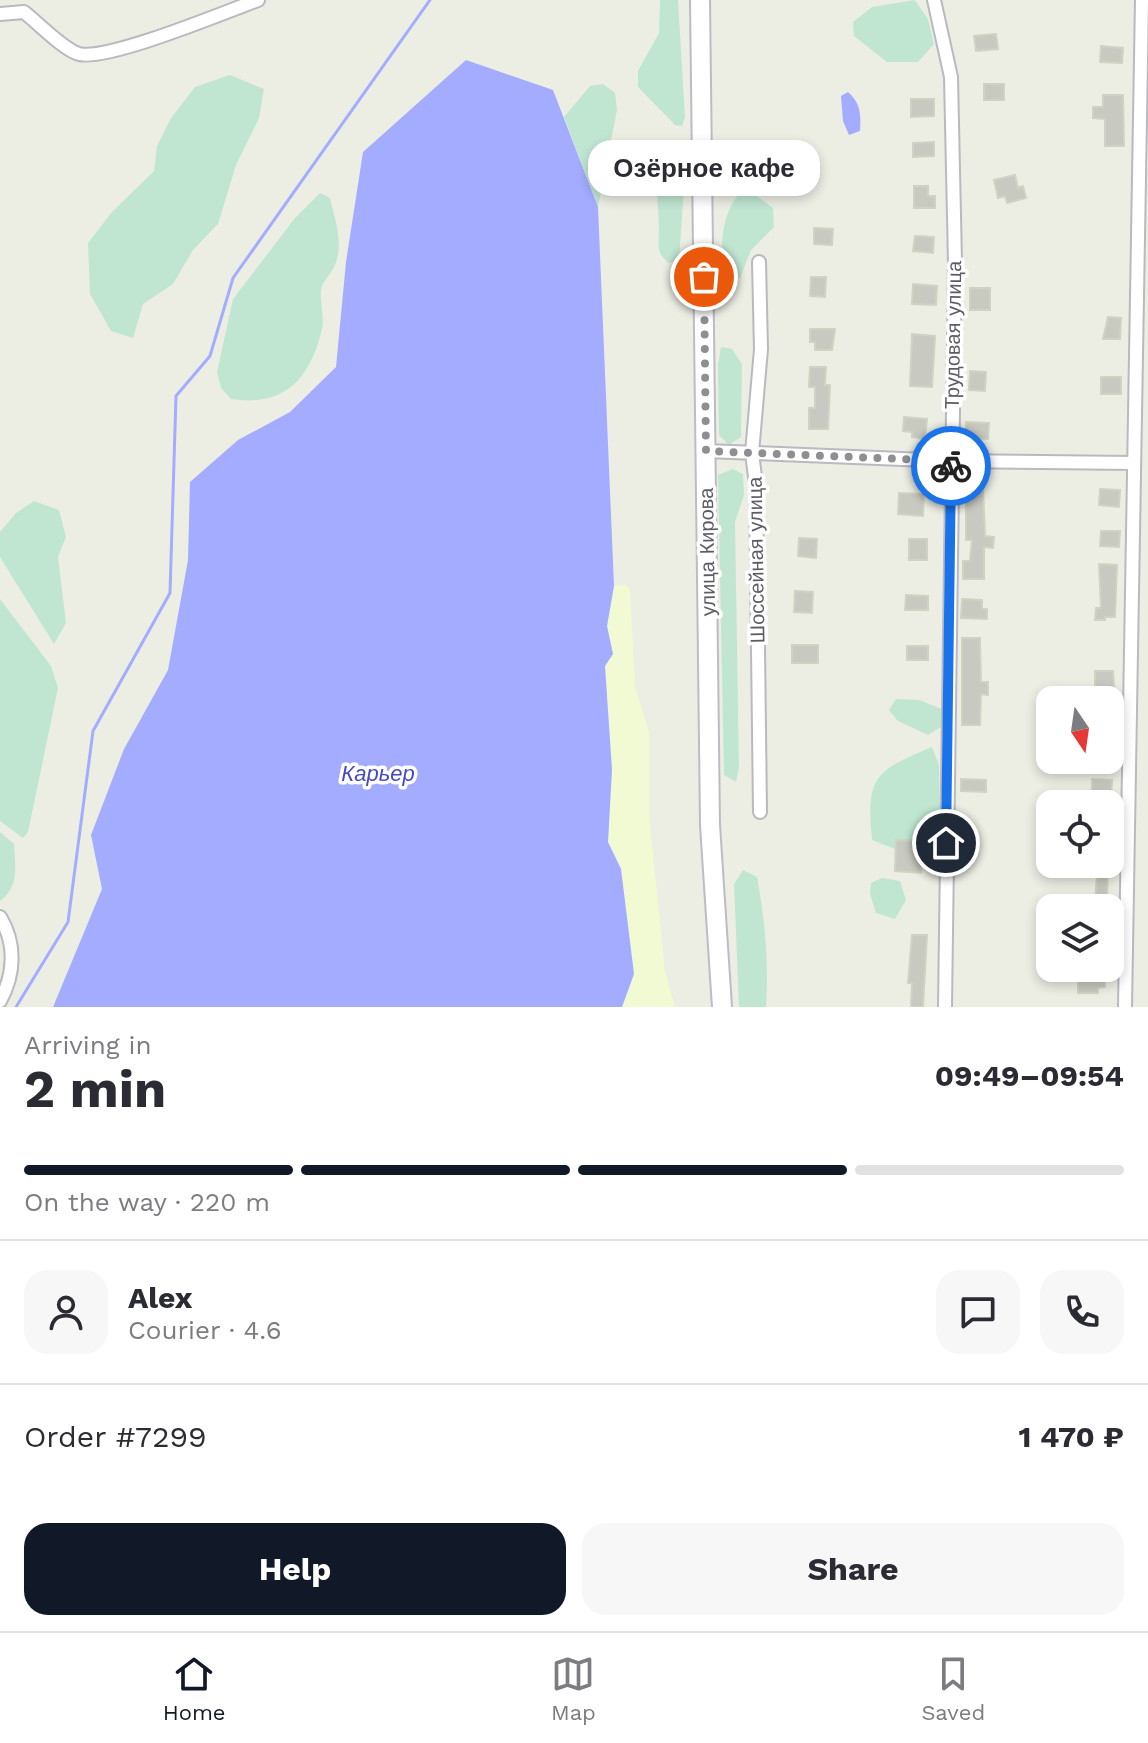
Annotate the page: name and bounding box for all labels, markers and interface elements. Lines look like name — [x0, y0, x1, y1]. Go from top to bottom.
callout: Озёрное кафе — [588, 141, 820, 197]
text: Озёрное кафе — [613, 153, 795, 183]
pin — [670, 243, 738, 311]
icon: bag — [682, 255, 726, 299]
street label: Трудовая улица — [940, 260, 966, 409]
courier — [911, 426, 991, 506]
icon: bike — [929, 444, 973, 488]
street label: Шоссейная улица — [743, 476, 769, 643]
street label: улица Кирова — [694, 487, 720, 616]
north arrow — [1036, 686, 1124, 774]
map controls — [1036, 686, 1124, 982]
water label: Карьер — [341, 761, 415, 786]
button: locate — [1036, 790, 1124, 878]
pin — [912, 809, 980, 877]
icon: home — [924, 821, 968, 865]
button: layers — [1036, 894, 1124, 982]
text: Arriving in — [24, 1030, 152, 1060]
text: 09:49–09:54 — [935, 1058, 1124, 1093]
text: 2 min — [24, 1059, 166, 1120]
text: On the way · 220 m — [24, 1187, 270, 1217]
button: person — [24, 1270, 108, 1354]
button: chat — [936, 1270, 1020, 1354]
button: phone — [1040, 1270, 1124, 1354]
text: Alex — [128, 1280, 192, 1315]
text: Courier · 4.6 — [128, 1315, 282, 1345]
text: Order #7299 — [24, 1419, 206, 1454]
text: 1 470 ₽ — [1019, 1419, 1124, 1454]
button: Help — [24, 1523, 566, 1615]
button: Share — [582, 1523, 1124, 1615]
tab: Home — [163, 1652, 226, 1725]
tab: Map — [551, 1652, 596, 1725]
tab: Saved — [921, 1652, 985, 1725]

